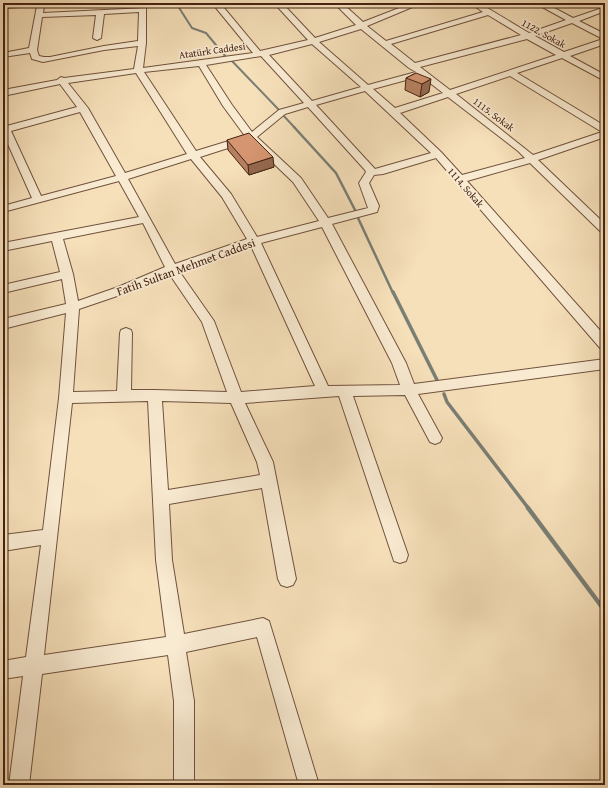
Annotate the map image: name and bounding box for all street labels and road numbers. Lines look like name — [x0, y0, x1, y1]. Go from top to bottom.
street label: 1122. Sokak — [519, 15, 570, 52]
street label: Atatürk Caddesi — [178, 38, 246, 63]
street label: 1115. Sokak — [470, 94, 518, 136]
street label: 1114. Sokak — [444, 164, 488, 211]
street label: Fatih Sultan Mehmet Caddesi — [114, 233, 258, 300]

